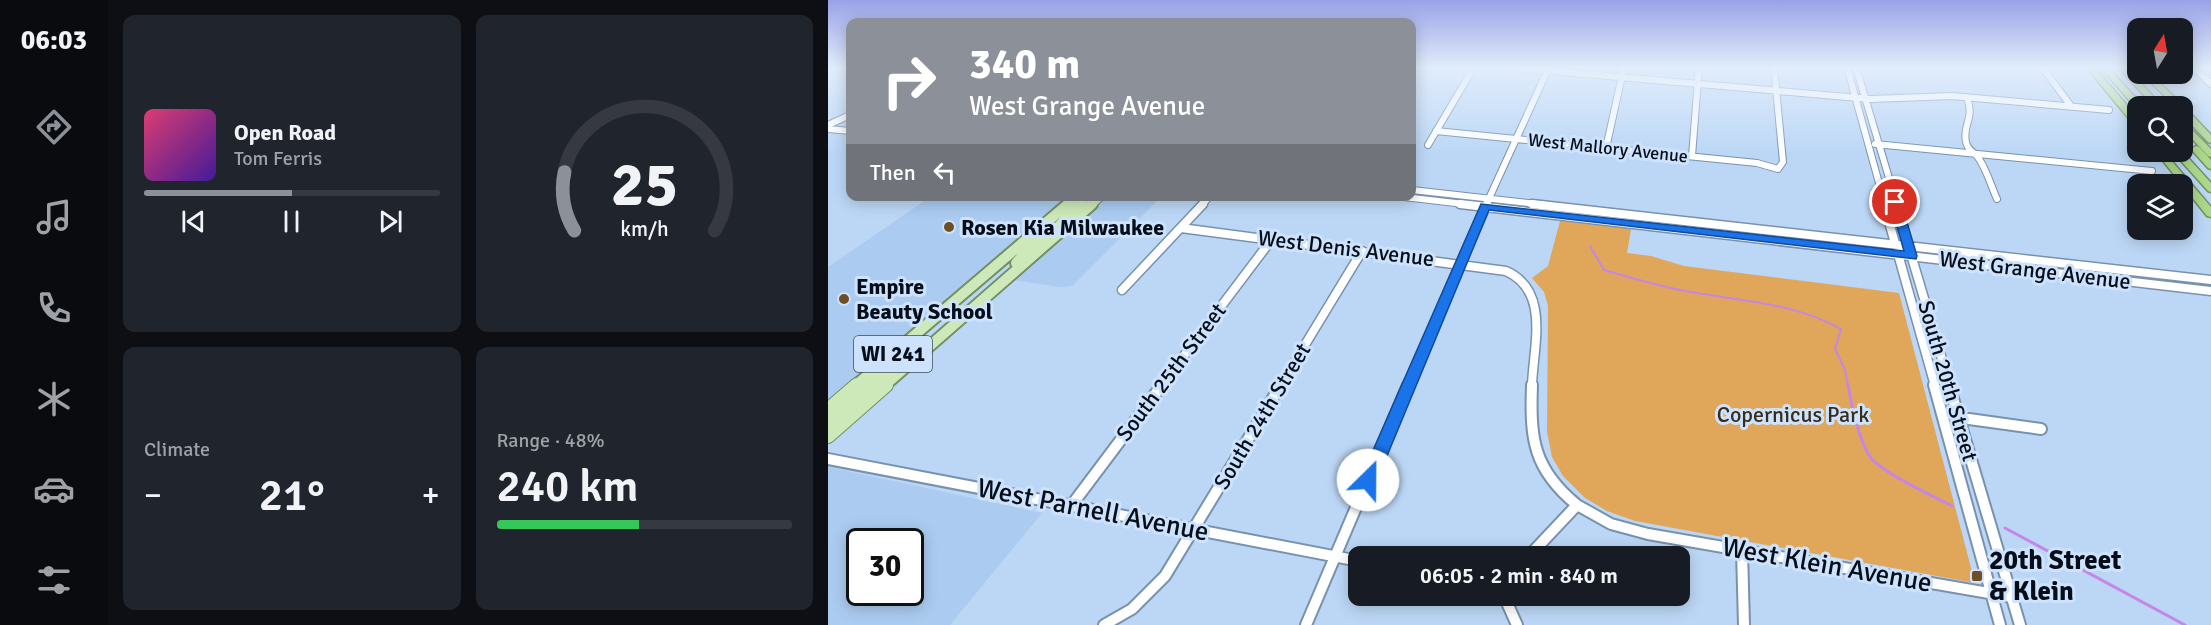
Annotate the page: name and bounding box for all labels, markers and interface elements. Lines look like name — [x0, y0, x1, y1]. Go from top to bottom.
north arrow — [2127, 18, 2193, 84]
map controls — [2127, 18, 2193, 240]
text: 06:03 — [21, 24, 87, 57]
text: 340 m — [969, 39, 1080, 90]
icon: right — [870, 42, 948, 120]
text: West Grange Avenue — [969, 90, 1205, 123]
button: search — [2127, 96, 2193, 162]
icon: directions — [33, 106, 75, 148]
text: Open Road — [234, 119, 336, 146]
street label: West Mallory Avenue — [1527, 129, 1689, 167]
text: Tom Ferris — [234, 146, 322, 171]
text: 25 — [611, 146, 678, 223]
icon: left — [928, 156, 961, 189]
text: Then — [870, 159, 916, 186]
button: layers — [2127, 174, 2193, 240]
pin — [1869, 176, 1920, 227]
icon: arrive — [1878, 185, 1911, 218]
icon: music — [33, 196, 75, 238]
icon: previous — [177, 205, 210, 238]
icon: pause — [275, 205, 308, 238]
icon: next — [374, 205, 407, 238]
place label: Rosen Kia Milwaukee — [961, 214, 1164, 241]
text: km/h — [620, 216, 669, 242]
marker: Rosen Kia Milwaukee — [942, 220, 956, 234]
street label: West Denis Avenue — [1256, 224, 1436, 272]
street label: West Grange Avenue — [1938, 245, 2132, 295]
place label: Empire Beauty School — [856, 273, 993, 325]
icon: phone — [33, 287, 75, 329]
marker: Empire Beauty School — [837, 292, 851, 306]
street label: South 25th Street — [1110, 297, 1232, 446]
street label: South 20th Street — [1912, 298, 1984, 465]
road number: WI 241 — [854, 336, 932, 372]
street label: South 24th Street — [1208, 338, 1316, 494]
icon: climate — [33, 378, 75, 420]
park label: Copernicus Park — [1717, 401, 1869, 428]
text: Range · 48% — [497, 428, 605, 453]
text: Climate — [144, 437, 210, 462]
position arrow — [1336, 448, 1400, 512]
text: 240 km — [497, 459, 639, 514]
icon: car — [33, 468, 75, 510]
text: 21° — [259, 468, 325, 523]
street label: West Parnell Avenue — [974, 471, 1212, 549]
text: − — [144, 475, 162, 516]
text: + — [422, 475, 439, 516]
speed limit sign: 30 — [846, 528, 924, 606]
street label: West Klein Avenue — [1720, 530, 1934, 600]
place label: 20th Street & Klein — [1989, 544, 2121, 608]
icon: filters — [33, 559, 75, 601]
text: 06:05 · 2 min · 840 m — [1420, 562, 1618, 589]
marker: 20th Street & Klein — [1970, 569, 1984, 583]

